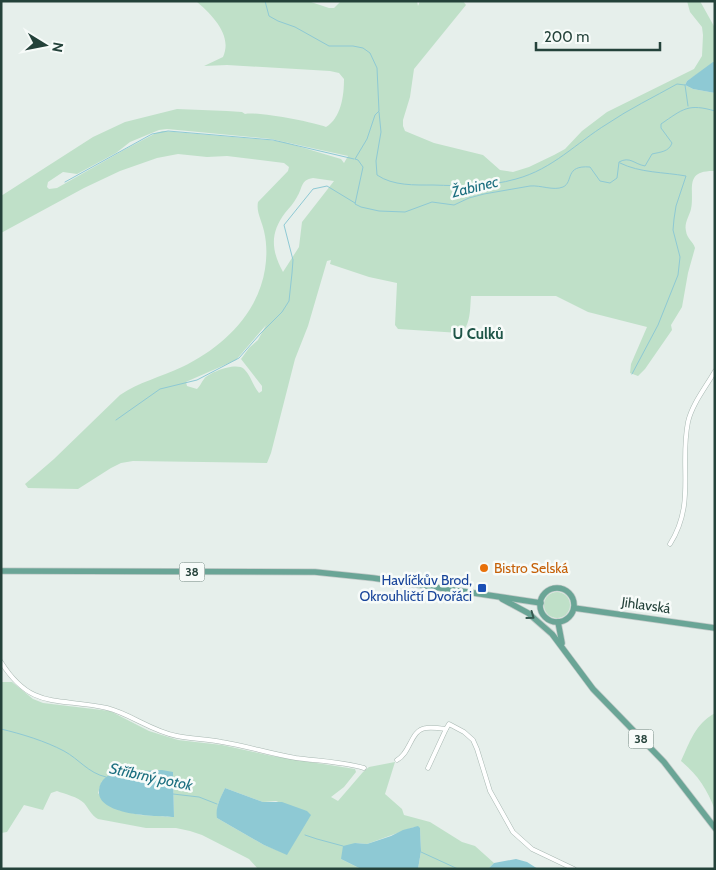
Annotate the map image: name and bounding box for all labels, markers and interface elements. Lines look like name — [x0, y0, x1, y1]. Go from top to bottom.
north arrow — [20, 20, 70, 70]
scale bar — [536, 20, 660, 52]
text: 200 m — [544, 28, 589, 46]
text: N — [48, 41, 68, 54]
water label: Žabinec — [449, 171, 501, 202]
district label: U Culků — [453, 325, 503, 343]
place label: Bistro Selská — [494, 559, 568, 577]
road number: 38 — [180, 562, 204, 582]
marker: Bistro Selská — [478, 562, 490, 574]
place label: Havlíčkův Brod, Okrouhličtí Dvořáci — [360, 571, 472, 605]
marker: Havlíčkův Brod, Okrouhličtí Dvořáci — [476, 582, 488, 594]
street label: Jihlavská — [619, 593, 672, 617]
one-way arrow — [525, 610, 535, 619]
road number: 38 — [628, 730, 654, 749]
water label: Stříbrný potok — [108, 759, 195, 795]

